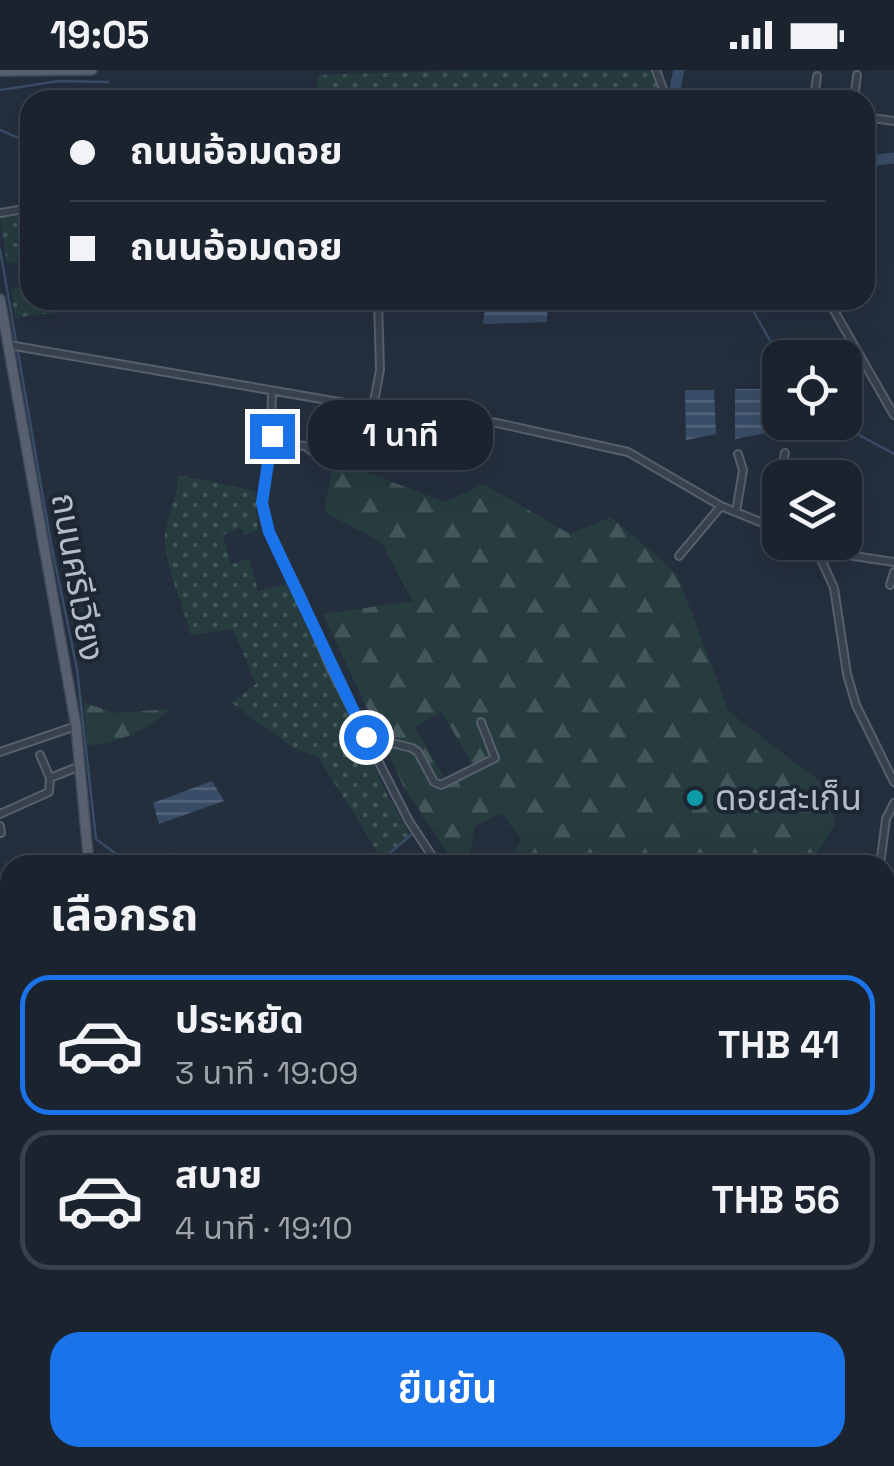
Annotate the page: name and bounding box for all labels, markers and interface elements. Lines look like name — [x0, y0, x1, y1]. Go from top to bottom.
text: 19:05 — [50, 11, 149, 59]
text: ถนนอ้อมดอย — [130, 127, 343, 175]
text: ถนนอ้อมดอย — [130, 223, 343, 271]
map controls — [762, 340, 862, 560]
button: locate — [762, 340, 862, 440]
callout: 1 นาที — [307, 401, 492, 471]
route end — [250, 414, 295, 459]
text: 1 นาที — [362, 415, 439, 455]
button: layers — [762, 460, 862, 560]
street label: ถนนศรีเวียง — [42, 490, 114, 664]
route start — [344, 715, 389, 760]
place label: ดอยสะเก็น — [715, 776, 862, 820]
marker: ดอยสะเก็น — [684, 787, 706, 809]
text: เลือกรถ — [50, 886, 198, 943]
text: ประหยัด — [175, 996, 304, 1044]
icon: car — [55, 1000, 145, 1090]
text: THB 41 — [718, 1021, 840, 1069]
text: 3 นาที · 19:09 — [175, 1053, 358, 1093]
text: สบาย — [175, 1151, 262, 1199]
icon: car — [55, 1155, 145, 1245]
text: THB 56 — [712, 1176, 840, 1224]
text: 4 นาที · 19:10 — [175, 1208, 353, 1248]
button: ยืนยัน — [50, 1332, 845, 1447]

